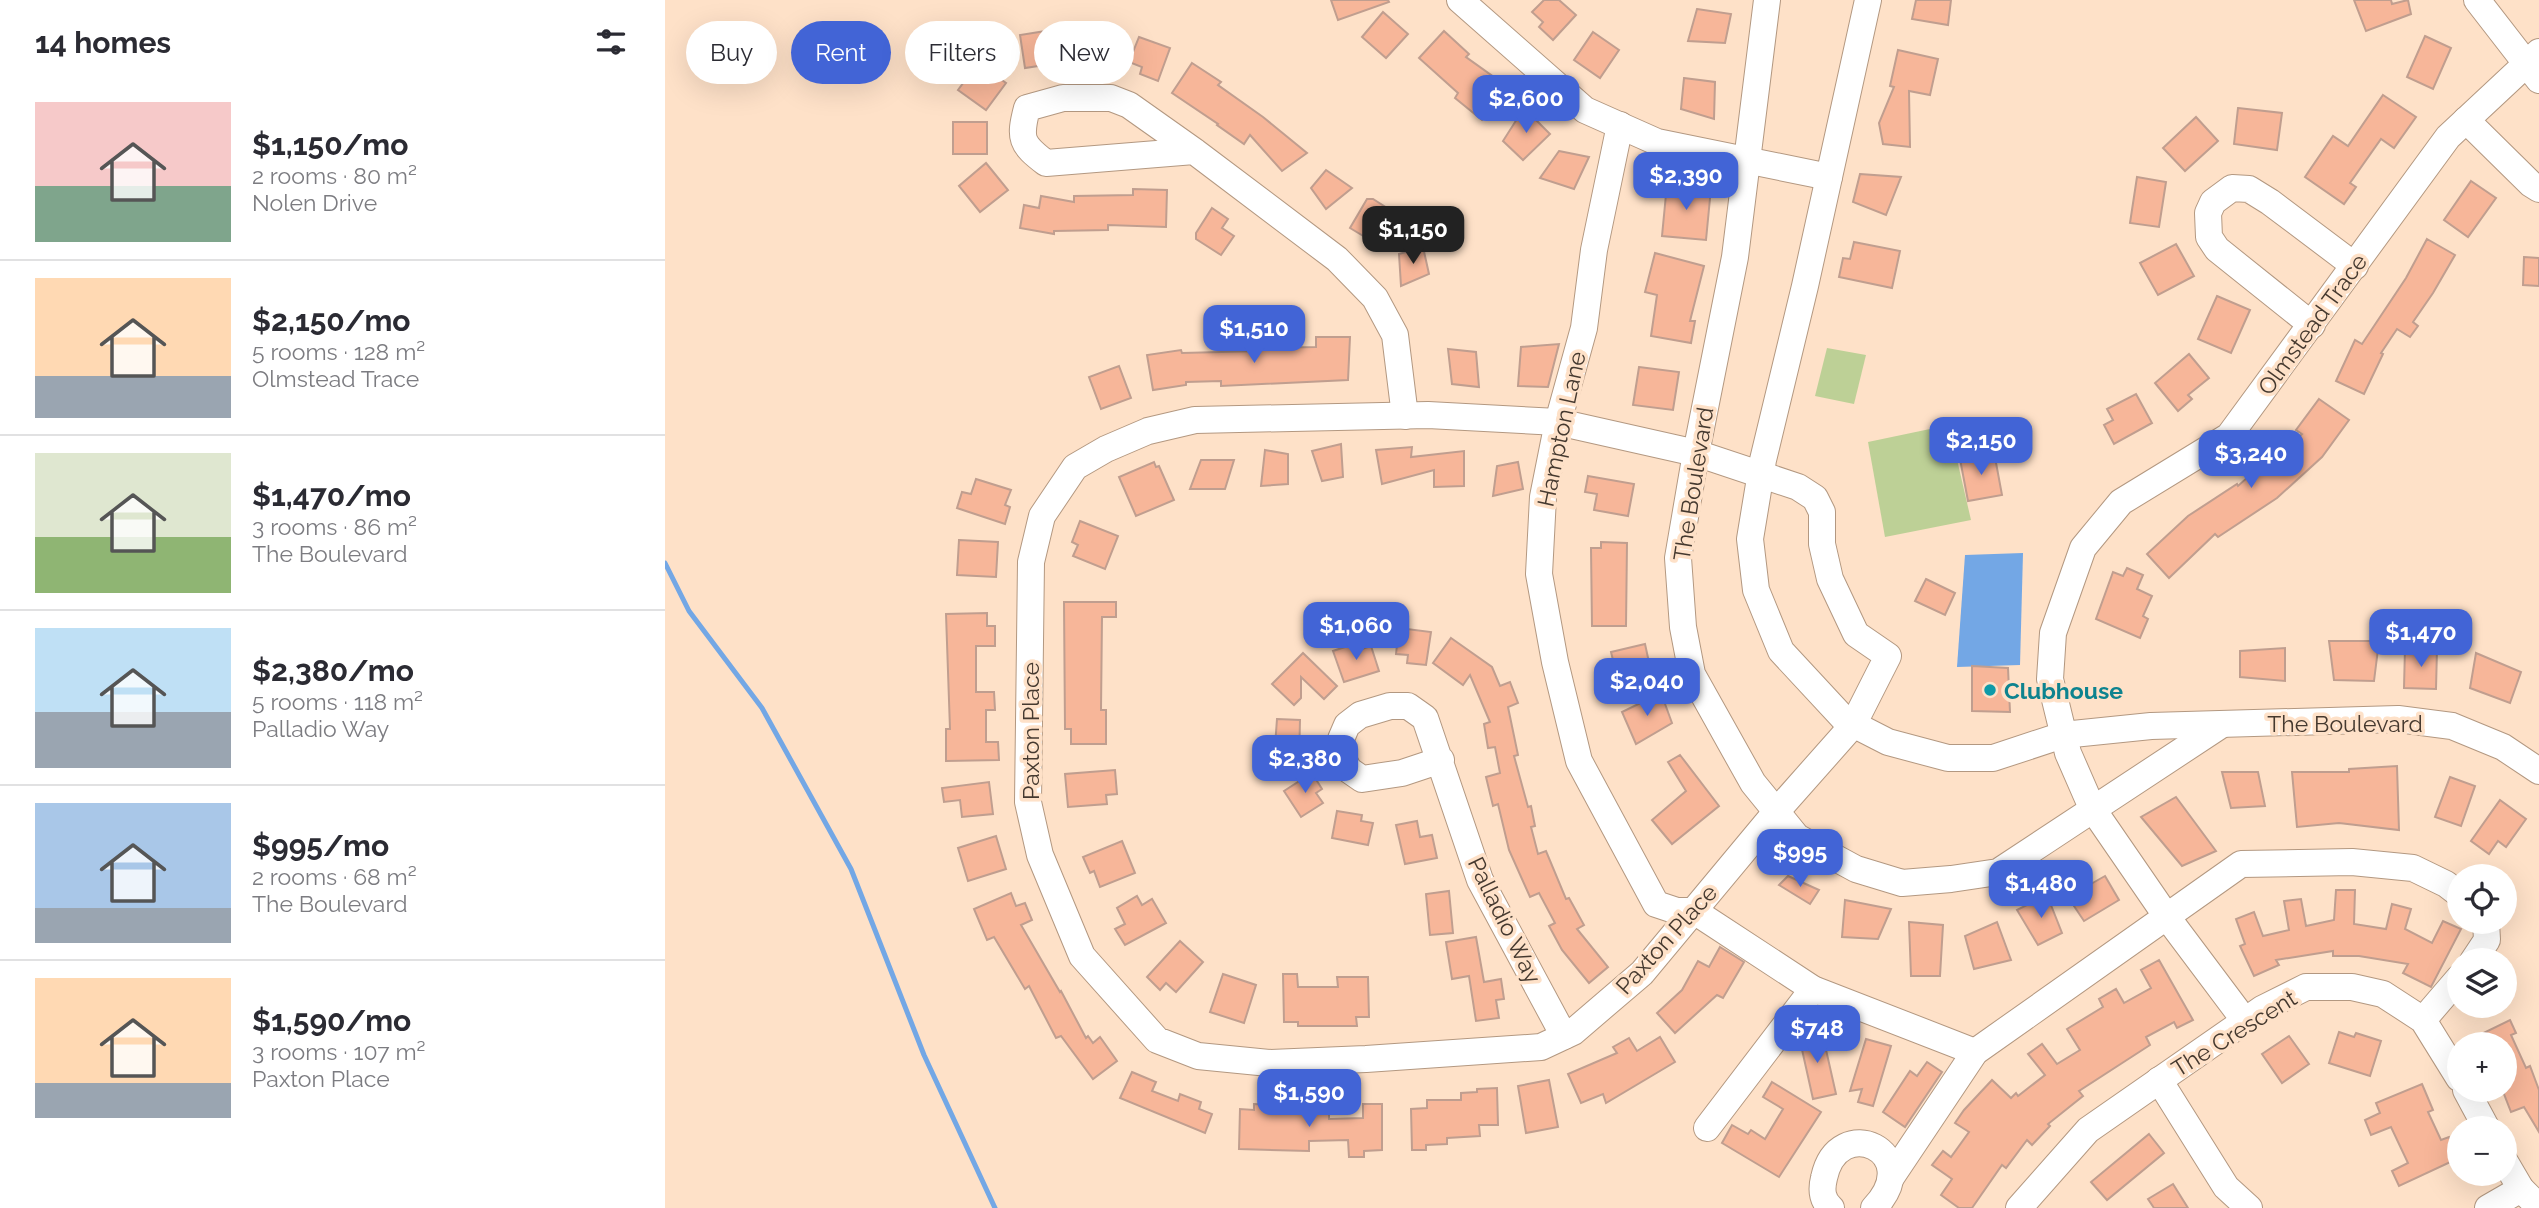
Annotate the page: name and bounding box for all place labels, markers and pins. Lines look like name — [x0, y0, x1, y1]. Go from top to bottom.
pin: $2,600 — [1469, 76, 1583, 135]
pin: $2,390 — [1629, 152, 1743, 212]
pin: $1,150 — [1356, 206, 1470, 266]
pin: $1,510 — [1197, 306, 1311, 365]
pin: $2,150 — [1924, 418, 2038, 477]
pin: $3,240 — [2194, 430, 2308, 490]
pin: $1,060 — [1299, 602, 1413, 662]
pin: $1,470 — [2364, 610, 2478, 669]
pin: $2,040 — [1590, 658, 1704, 718]
place label: Clubhouse — [2004, 677, 2123, 704]
marker: Clubhouse — [1982, 682, 1998, 698]
pin: $2,380 — [1248, 736, 1362, 795]
pin: $995 — [1759, 830, 1841, 889]
pin: $1,480 — [1984, 860, 2098, 920]
pin: $748 — [1776, 1006, 1858, 1065]
pin: $1,590 — [1252, 1070, 1366, 1129]

